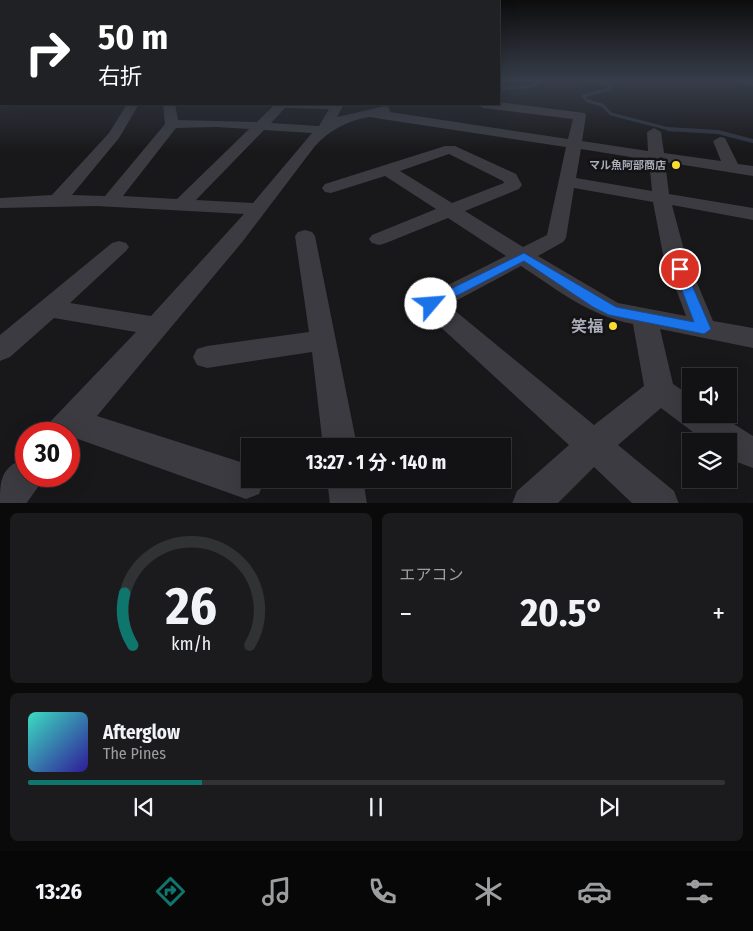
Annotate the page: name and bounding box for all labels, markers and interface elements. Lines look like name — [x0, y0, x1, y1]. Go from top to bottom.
text: 50 m — [98, 16, 168, 58]
icon: right — [15, 20, 80, 85]
text: 右折 — [98, 63, 142, 90]
place label: マル魚阿部商店 — [589, 159, 666, 172]
marker: マル魚阿部商店 — [670, 159, 682, 171]
pin — [659, 248, 701, 290]
icon: arrive — [666, 255, 694, 283]
position arrow — [404, 277, 456, 329]
place label: 笑福 — [571, 317, 603, 336]
marker: 笑福 — [607, 320, 619, 332]
map controls — [682, 368, 737, 488]
button: sound — [682, 368, 737, 423]
speed limit sign: 30 — [15, 422, 80, 487]
button: layers — [682, 433, 737, 488]
text: 13:27 · 1 分 · 140 m — [306, 451, 446, 474]
text: エアコン — [400, 565, 464, 584]
text: 26 — [164, 575, 216, 638]
text: 20.5° — [520, 590, 604, 636]
text: − — [400, 597, 412, 630]
text: + — [712, 597, 725, 630]
text: km/h — [171, 633, 211, 655]
text: Afterglow — [103, 721, 180, 744]
text: The Pines — [103, 744, 166, 763]
icon: previous — [130, 793, 158, 821]
icon: pause — [362, 793, 390, 821]
icon: next — [595, 793, 623, 821]
icon: directions — [153, 874, 188, 909]
icon: music — [259, 874, 294, 909]
icon: phone — [365, 874, 400, 909]
icon: climate — [471, 874, 506, 909]
icon: car — [577, 874, 612, 909]
icon: filters — [682, 874, 717, 909]
text: 13:26 — [35, 878, 82, 905]

